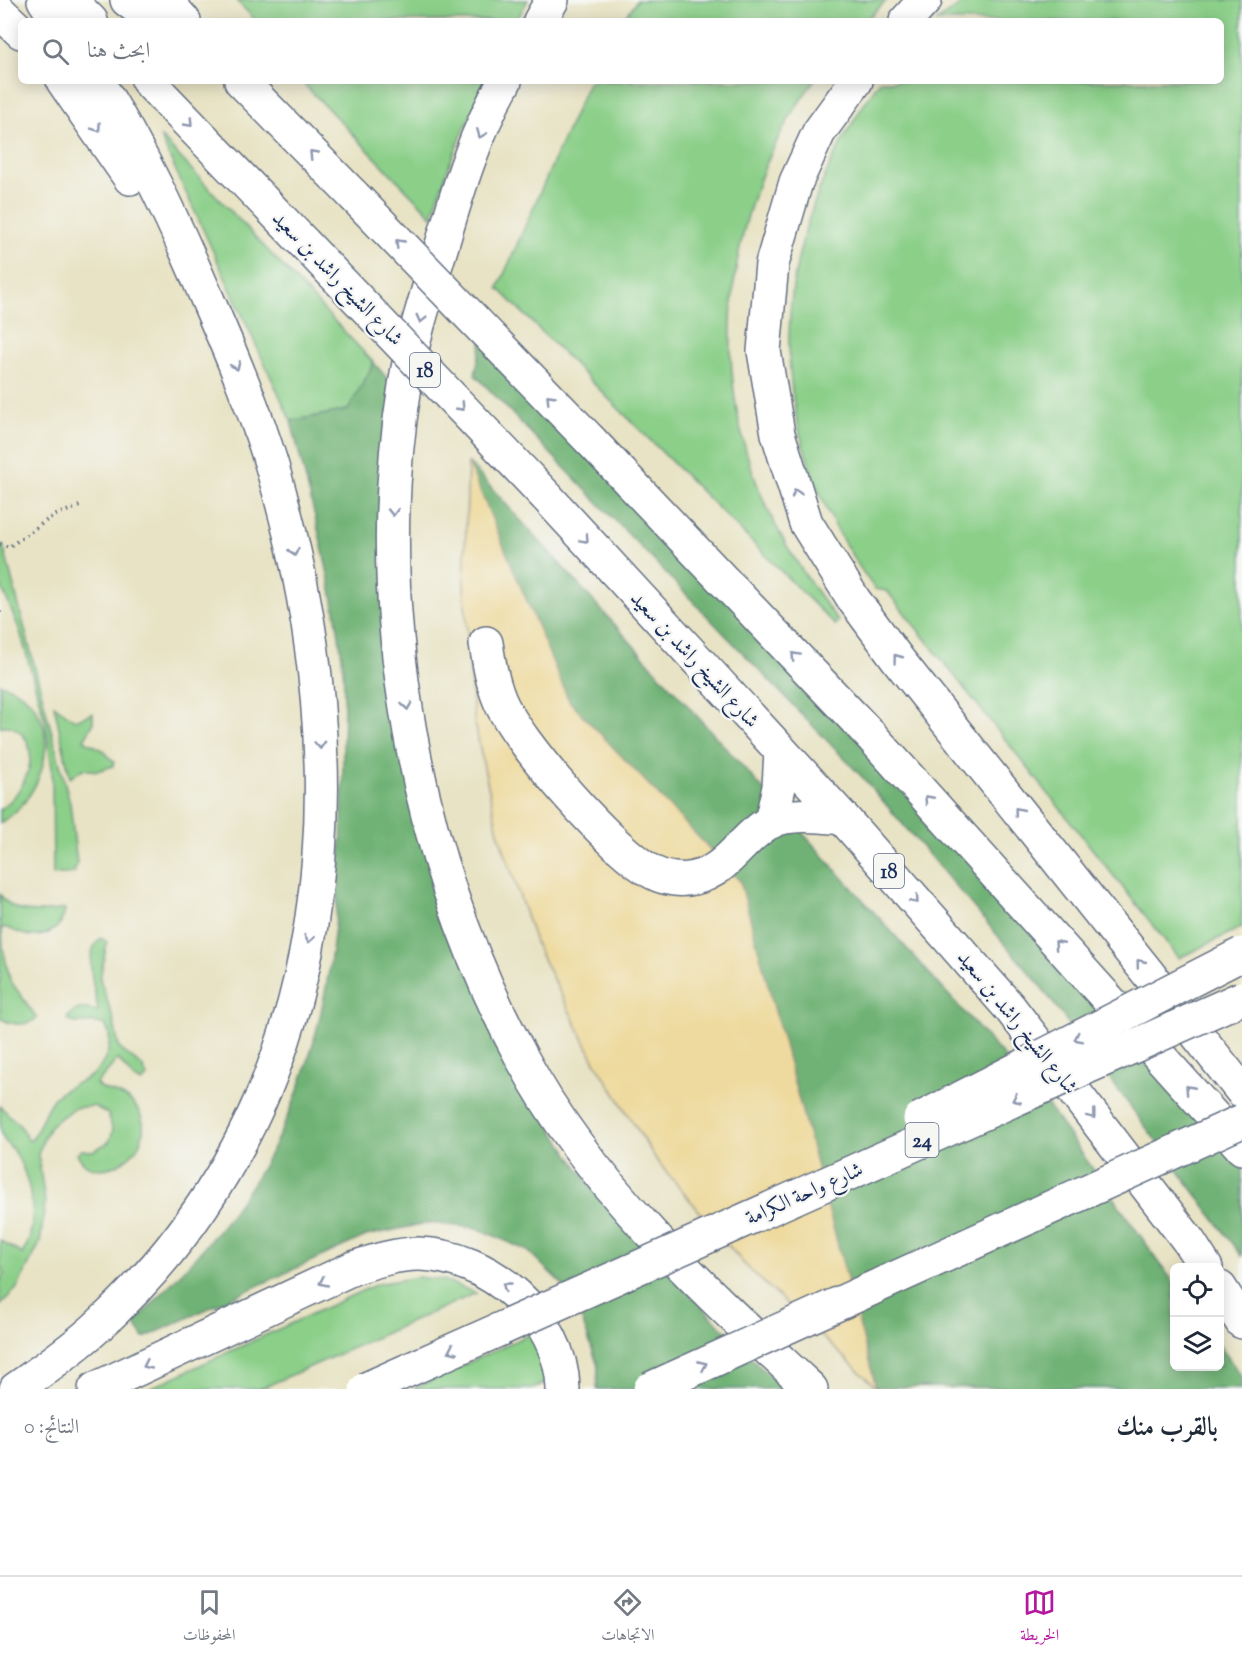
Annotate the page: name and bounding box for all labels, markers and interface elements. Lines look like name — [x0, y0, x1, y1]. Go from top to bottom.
search box — [18, 18, 1224, 84]
icon: search — [39, 35, 72, 68]
text: ابحث هنا — [87, 36, 150, 68]
one-way arrow — [182, 117, 193, 127]
one-way arrow — [90, 121, 101, 132]
one-way arrow — [476, 128, 488, 139]
one-way arrow — [309, 151, 320, 162]
street label: شارع الشيخ راشد بن سعيد — [262, 205, 409, 355]
one-way arrow — [395, 239, 406, 250]
one-way arrow — [415, 314, 428, 324]
road number: 18 — [410, 353, 440, 387]
one-way arrow — [229, 360, 241, 371]
one-way arrow — [546, 394, 557, 405]
one-way arrow — [454, 401, 465, 411]
one-way arrow — [791, 488, 803, 499]
one-way arrow — [387, 507, 399, 516]
one-way arrow — [578, 532, 589, 543]
one-way arrow — [287, 547, 300, 557]
street label: شارع الشيخ راشد بن سعيد — [620, 585, 765, 737]
one-way arrow — [791, 653, 802, 663]
one-way arrow — [893, 654, 904, 665]
one-way arrow — [400, 701, 413, 711]
one-way arrow — [313, 741, 326, 750]
one-way arrow — [924, 795, 935, 806]
one-way arrow — [1015, 807, 1026, 818]
road number: 18 — [874, 854, 904, 888]
one-way arrow — [908, 893, 919, 904]
one-way arrow — [303, 934, 316, 944]
one-way arrow — [1054, 940, 1065, 951]
street label: شارع الشيخ راشد بن سعيد — [947, 945, 1084, 1103]
one-way arrow — [1136, 959, 1147, 970]
one-way arrow — [1073, 1030, 1084, 1042]
one-way arrow — [1185, 1085, 1196, 1096]
one-way arrow — [1011, 1091, 1022, 1103]
one-way arrow — [1085, 1108, 1096, 1119]
road number: 24 — [906, 1123, 938, 1157]
street label: شارع واحة الكرامة — [741, 1156, 869, 1235]
map controls — [1170, 1263, 1224, 1371]
button: locate — [1170, 1263, 1224, 1317]
one-way arrow — [319, 1275, 330, 1287]
one-way arrow — [501, 1282, 512, 1293]
button: layers — [1170, 1317, 1224, 1371]
one-way arrow — [448, 1343, 459, 1355]
one-way arrow — [142, 1357, 153, 1369]
one-way arrow — [697, 1360, 708, 1372]
text: بالقرب منك — [1116, 1410, 1218, 1447]
text: النتائج: 0 — [24, 1414, 79, 1443]
tab: المحفوظات — [183, 1586, 236, 1650]
tab: الاتجاهات — [601, 1586, 655, 1650]
tab: الخريطة — [1020, 1586, 1059, 1650]

